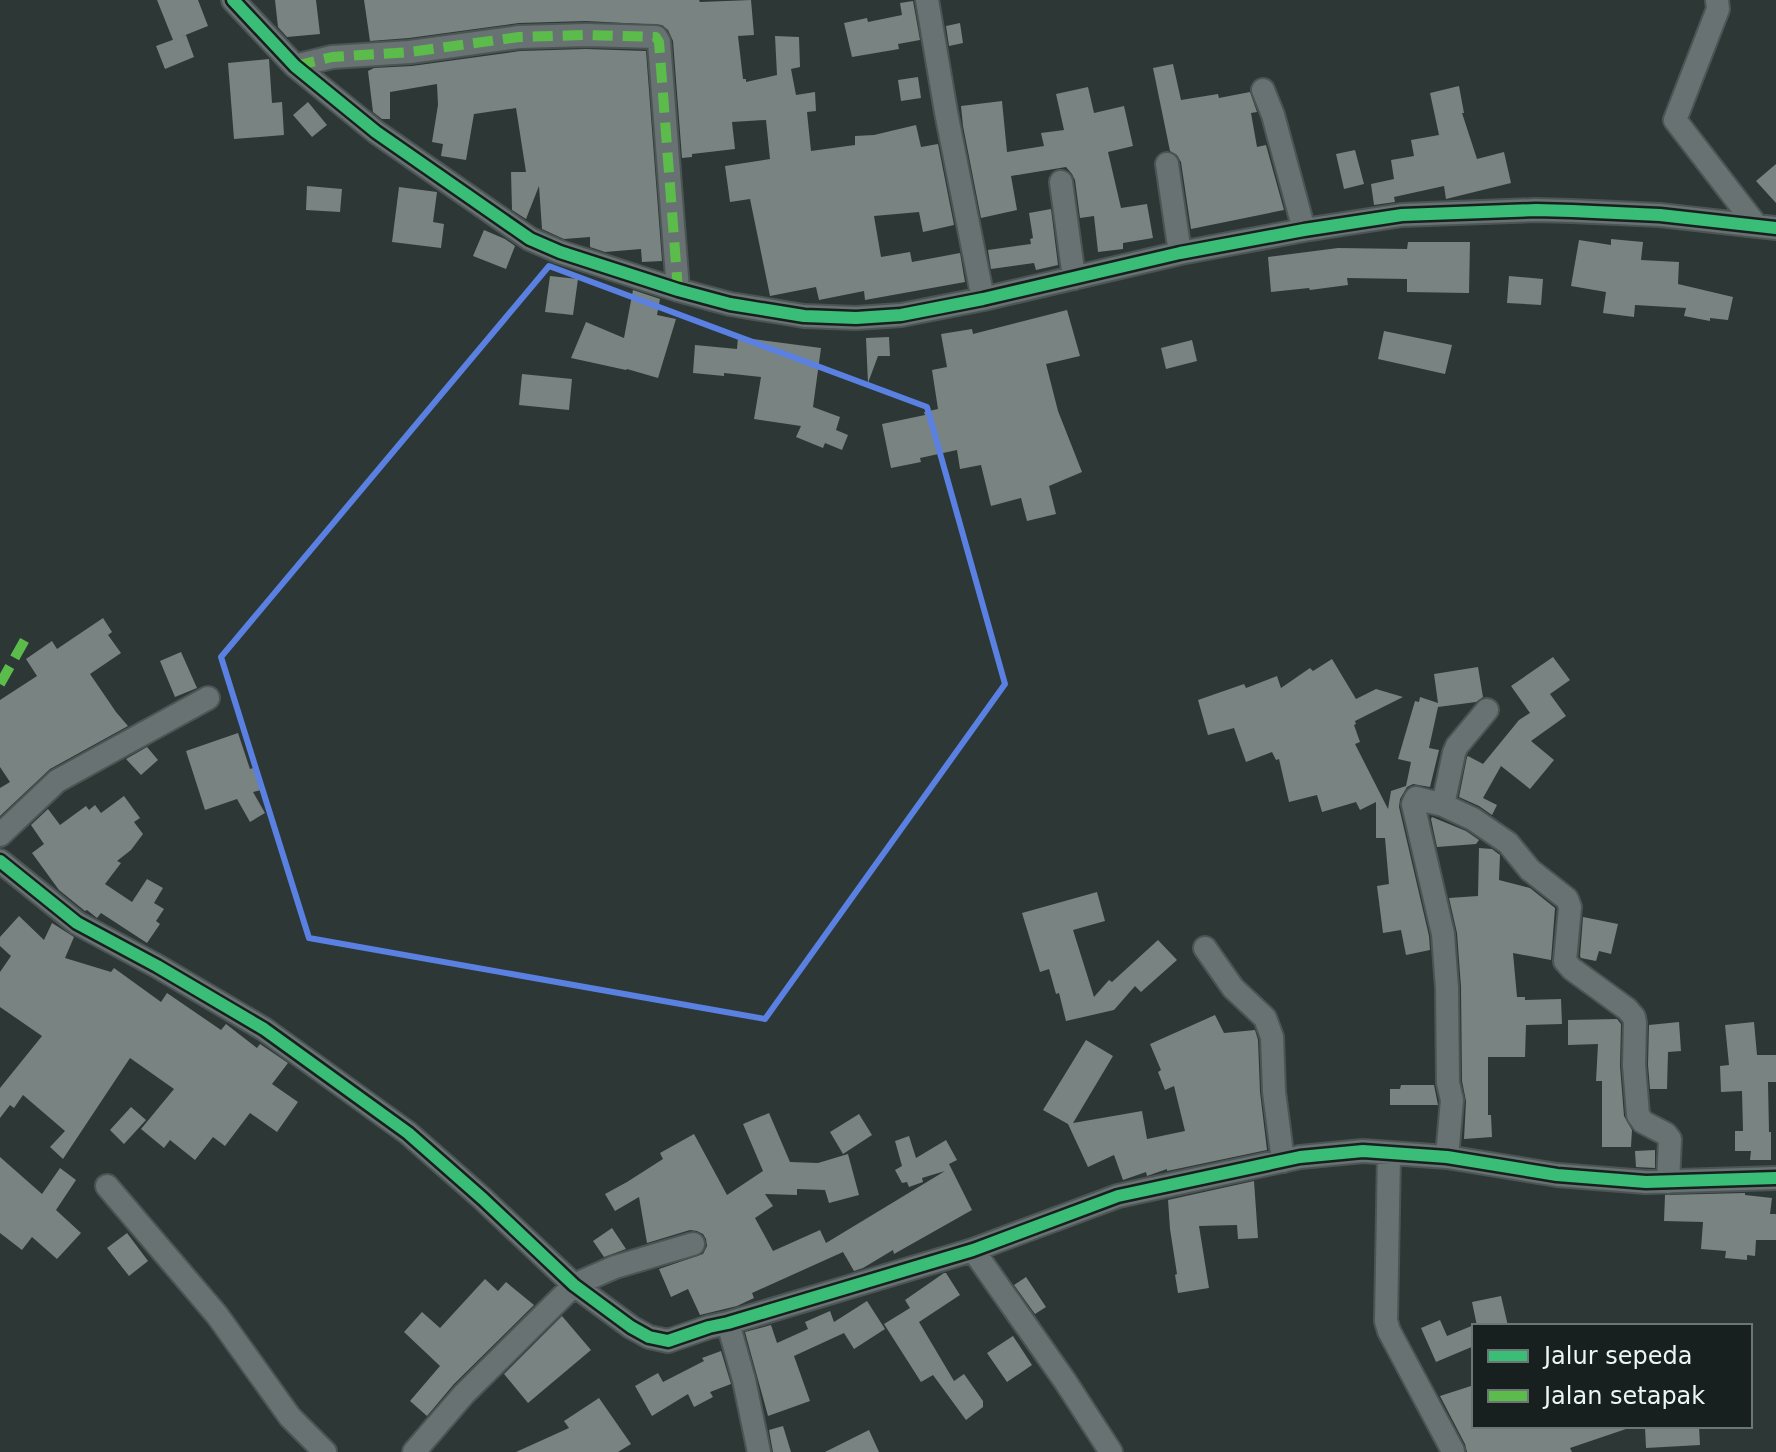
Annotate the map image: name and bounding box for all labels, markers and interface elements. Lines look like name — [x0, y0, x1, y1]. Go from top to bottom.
legend — [1472, 1324, 1752, 1428]
text: Jalur sepeda — [1542, 1342, 1692, 1370]
text: Jalan setapak — [1542, 1382, 1705, 1410]

